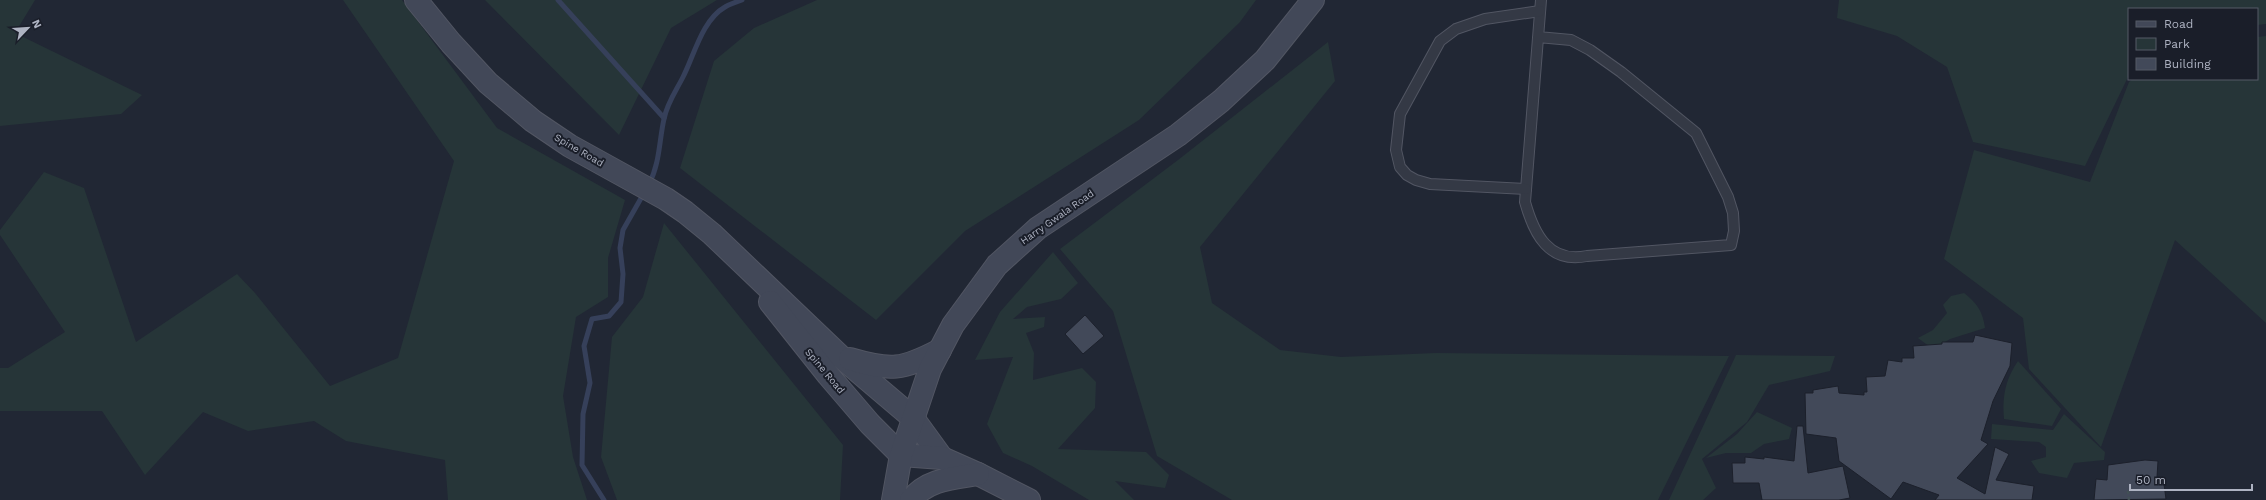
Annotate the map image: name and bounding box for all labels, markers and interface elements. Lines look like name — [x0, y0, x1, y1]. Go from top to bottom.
north arrow — [8, 8, 48, 48]
legend — [2128, 8, 2258, 80]
text: Road — [2164, 17, 2193, 31]
text: N — [29, 18, 44, 30]
text: Park — [2164, 37, 2190, 51]
text: Building — [2164, 57, 2211, 71]
street label: Spine Road — [552, 131, 606, 169]
street label: Harry Gwala Road — [1018, 188, 1096, 246]
street label: Spine Road — [803, 346, 847, 396]
scale bar — [2130, 466, 2252, 492]
text: 50 m — [2136, 473, 2166, 487]

